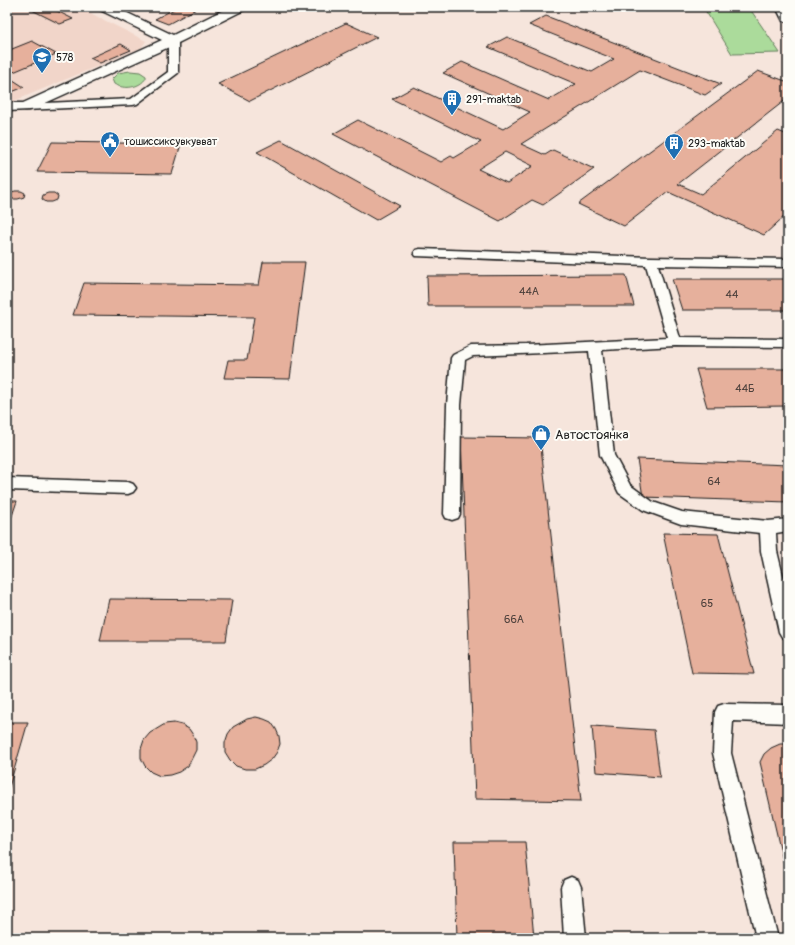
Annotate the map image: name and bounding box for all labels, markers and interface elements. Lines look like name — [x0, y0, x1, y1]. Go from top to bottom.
school or university icon: 578 — [31, 46, 53, 74]
place label: 578 — [56, 51, 74, 64]
building icon: 291-maktab — [441, 88, 463, 116]
place label: 291-maktab — [466, 93, 521, 106]
public building icon: тошиссиксувкувват — [99, 130, 121, 158]
building icon: 293-maktab — [663, 132, 685, 160]
place label: тошиссиксувкувват — [124, 135, 218, 148]
place label: 293-maktab — [688, 137, 745, 150]
house number: 44А — [519, 285, 539, 298]
house number: 44 — [726, 288, 739, 301]
house number: 44Б — [735, 382, 755, 395]
shop icon: Автостоянка — [530, 423, 552, 451]
place label: Автостоянка — [555, 427, 629, 443]
house number: 64 — [708, 475, 721, 488]
house number: 65 — [701, 597, 713, 610]
house number: 66А — [504, 613, 524, 626]

